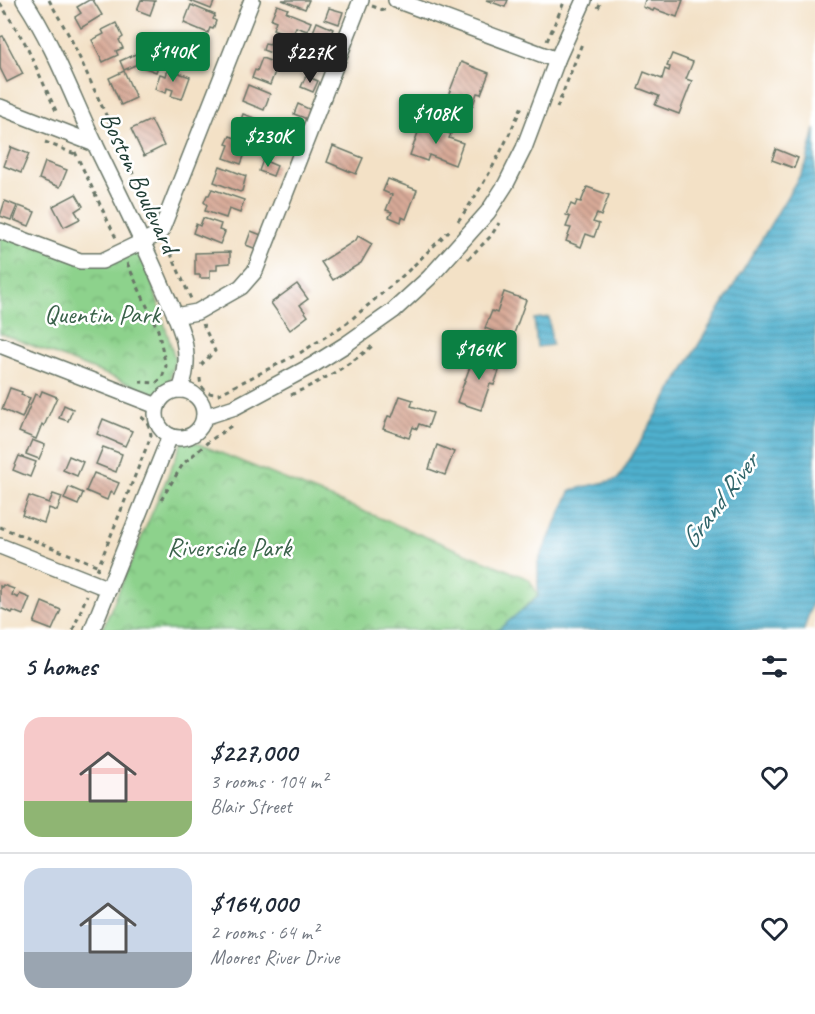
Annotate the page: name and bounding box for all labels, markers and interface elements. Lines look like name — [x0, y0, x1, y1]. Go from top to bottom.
pin: $140K — [131, 32, 215, 83]
pin: $227K — [268, 33, 352, 84]
text: $140K — [150, 39, 196, 64]
text: $227K — [287, 40, 333, 65]
pin: $108K — [394, 94, 478, 145]
text: $108K — [413, 101, 459, 126]
street label: Boston Boulevard — [93, 107, 188, 261]
pin: $230K — [226, 117, 310, 168]
text: $230K — [245, 124, 291, 149]
park label: Quentin Park — [44, 298, 161, 331]
pin: $164K — [437, 330, 521, 381]
text: $164K — [456, 337, 502, 362]
water label: Grand River — [672, 444, 768, 555]
park label: Riverside Park — [167, 531, 294, 564]
text: 5 homes — [24, 650, 97, 683]
icon: filters — [758, 650, 791, 683]
text: $227,000 — [210, 736, 297, 769]
icon: home — [72, 741, 144, 813]
icon: heart — [758, 761, 791, 794]
text: 3 rooms · 104 m² — [210, 769, 327, 794]
text: Blair Street — [210, 794, 292, 819]
text: $164,000 — [210, 887, 298, 920]
icon: home — [72, 892, 144, 964]
icon: heart — [758, 912, 791, 945]
text: 2 rooms · 64 m² — [210, 920, 318, 945]
text: Moores River Drive — [210, 945, 339, 970]

